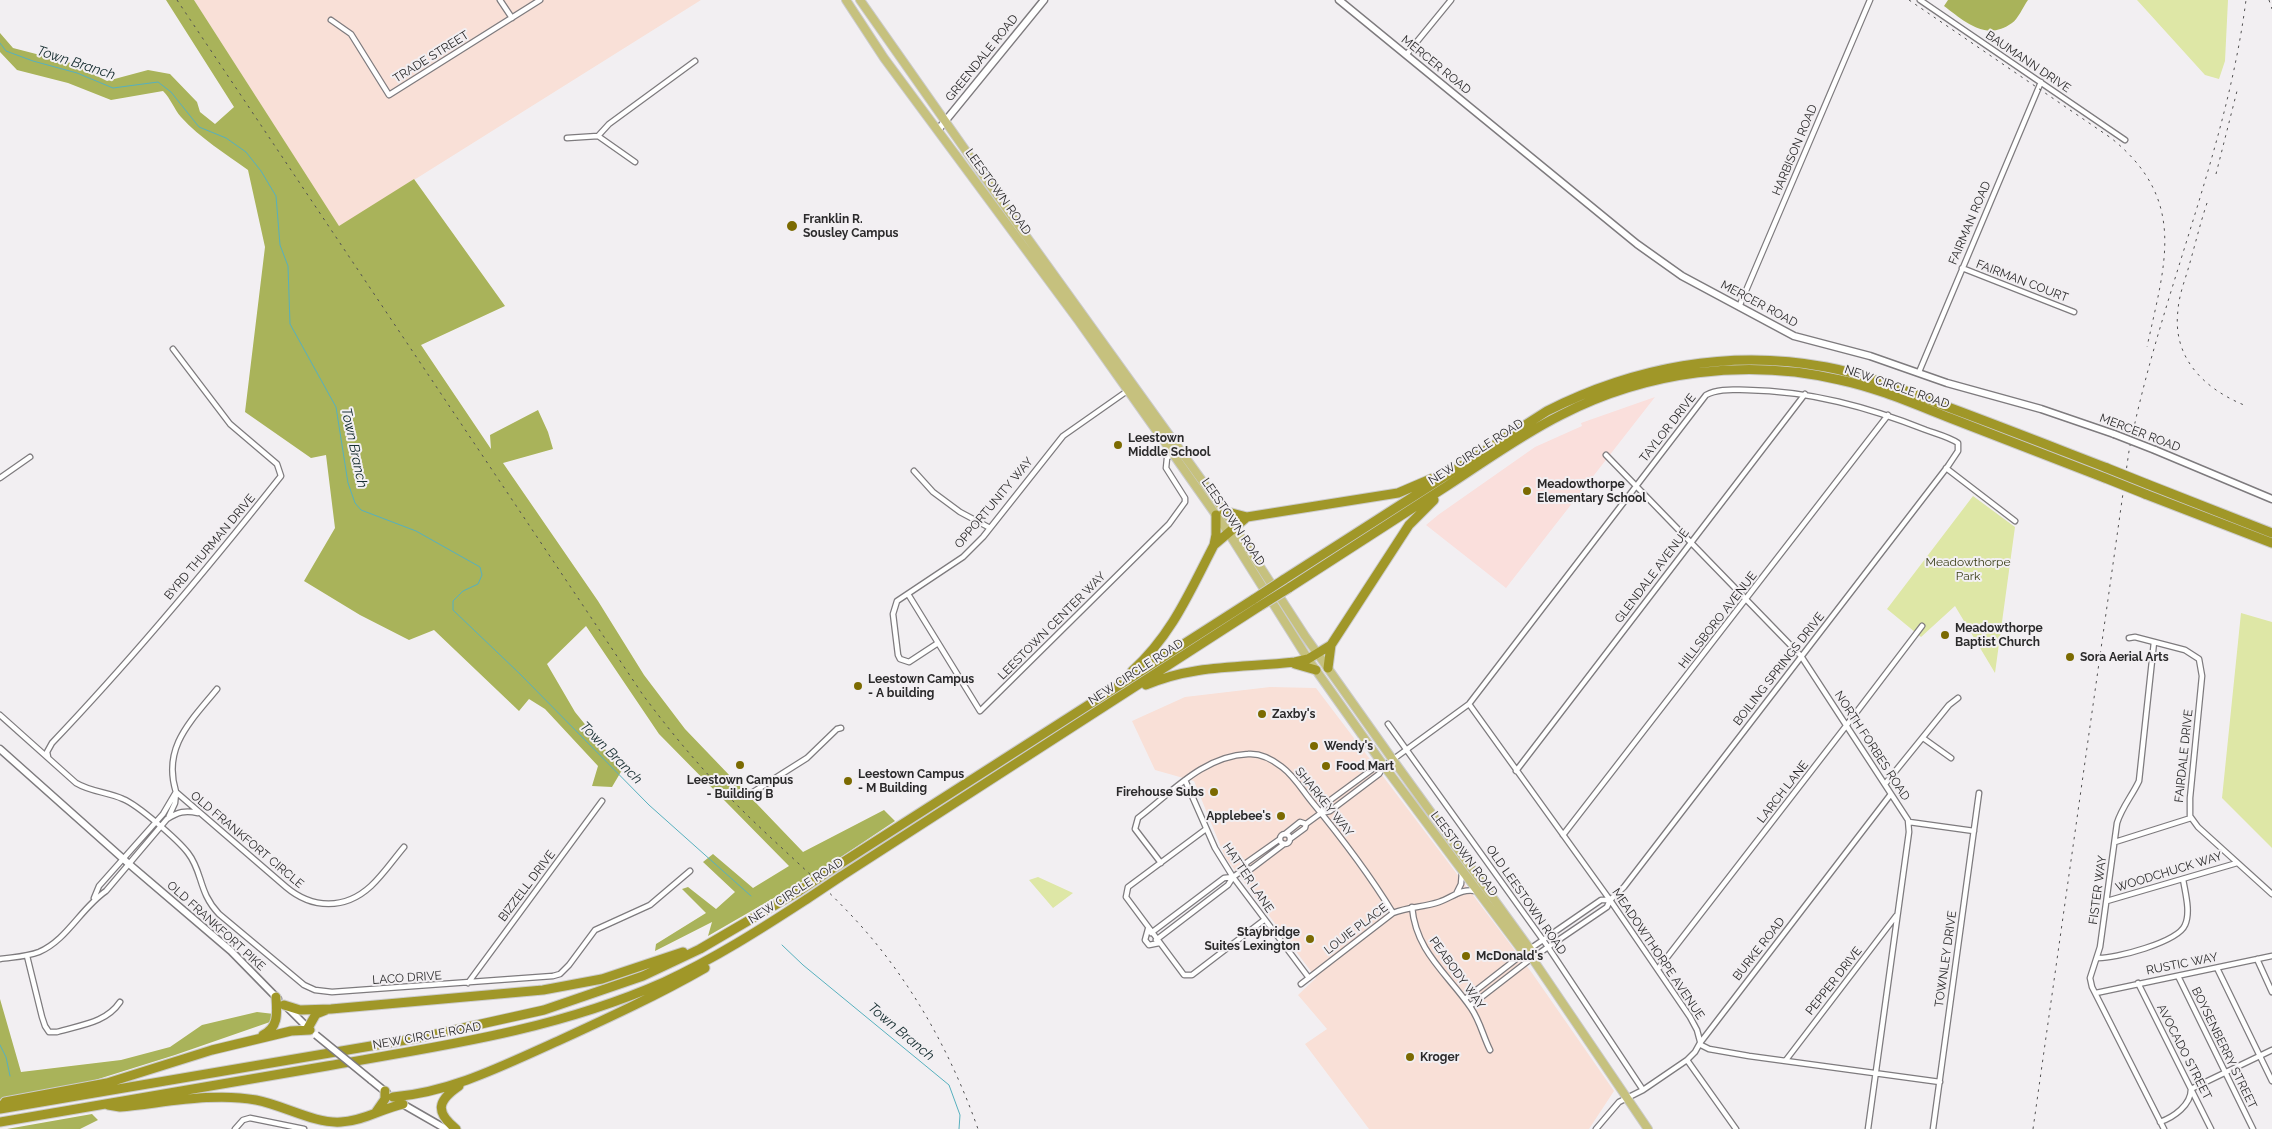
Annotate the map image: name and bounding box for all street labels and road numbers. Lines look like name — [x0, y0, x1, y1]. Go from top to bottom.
street label: GREENDALE ROAD — [943, 12, 1021, 104]
street label: TRADE STREET — [390, 28, 472, 86]
street label: BAUMANN DRIVE — [1983, 28, 2073, 96]
street label: MERCER ROAD — [1398, 33, 1474, 97]
street label: HARBISON ROAD — [1769, 102, 1821, 198]
street label: LEESTOWN ROAD — [962, 146, 1034, 238]
street label: FAIRMAN ROAD — [1946, 179, 1994, 267]
street label: FAIRMAN COURT — [1974, 257, 2070, 305]
street label: MERCER ROAD — [1718, 278, 1800, 330]
street label: NEW CIRCLE ROAD — [1843, 362, 1951, 412]
street label: TAYLOR DRIVE — [1637, 391, 1699, 465]
street label: MERCER ROAD — [2098, 411, 2182, 455]
street label: NEW CIRCLE ROAD — [1426, 416, 1526, 488]
street label: OPPORTUNITY WAY — [952, 455, 1036, 551]
street label: LEESTOWN ROAD — [1198, 475, 1268, 569]
street label: BYRD THURMAN DRIVE — [161, 491, 259, 603]
street label: GLENDALE AVENUE — [1612, 526, 1692, 626]
street label: LEESTOWN CENTER WAY — [995, 569, 1109, 683]
street label: HILLSBORO AVENUE — [1676, 569, 1760, 671]
street label: BOILING SPRINGS DRIVE — [1730, 610, 1828, 728]
street label: NEW CIRCLE ROAD — [1086, 636, 1186, 708]
street label: NORTH FORBES ROAD — [1831, 688, 1913, 804]
street label: FAIRDALE DRIVE — [2172, 709, 2196, 803]
street label: LARCH LANE — [1754, 758, 1812, 826]
street label: SHARKEY WAY — [1292, 765, 1356, 839]
street label: OLD FRANKFORT CIRCLE — [188, 788, 306, 892]
street label: LEESTOWN ROAD — [1427, 809, 1501, 899]
street label: HATTER LANE — [1219, 841, 1277, 915]
street label: OLD LEESTOWN ROAD — [1483, 843, 1569, 957]
street label: BIZZELL DRIVE — [496, 848, 558, 924]
street label: WOODCHUCK WAY — [2114, 849, 2224, 895]
street label: NEW CIRCLE ROAD — [746, 855, 846, 927]
street label: FISTER WAY — [2086, 855, 2110, 925]
street label: OLD FRANKFORT PIKE — [164, 878, 268, 974]
street label: MEADOWTHORPE AVENUE — [1609, 886, 1707, 1022]
street label: LOUIE PLACE — [1321, 900, 1391, 958]
street label: TOWNLEY DRIVE — [1932, 910, 1960, 1008]
street label: BURKE ROAD — [1730, 915, 1788, 983]
street label: PEABODY WAY — [1426, 934, 1488, 1012]
street label: PEPPER DRIVE — [1803, 944, 1865, 1018]
street label: RUSTIC WAY — [2145, 950, 2219, 978]
street label: LACO DRIVE — [372, 968, 442, 988]
street label: BOYSENBERRY STREET — [2188, 985, 2260, 1111]
street label: AVOCADO STREET — [2154, 1002, 2214, 1102]
street label: NEW CIRCLE ROAD — [372, 1019, 482, 1053]

